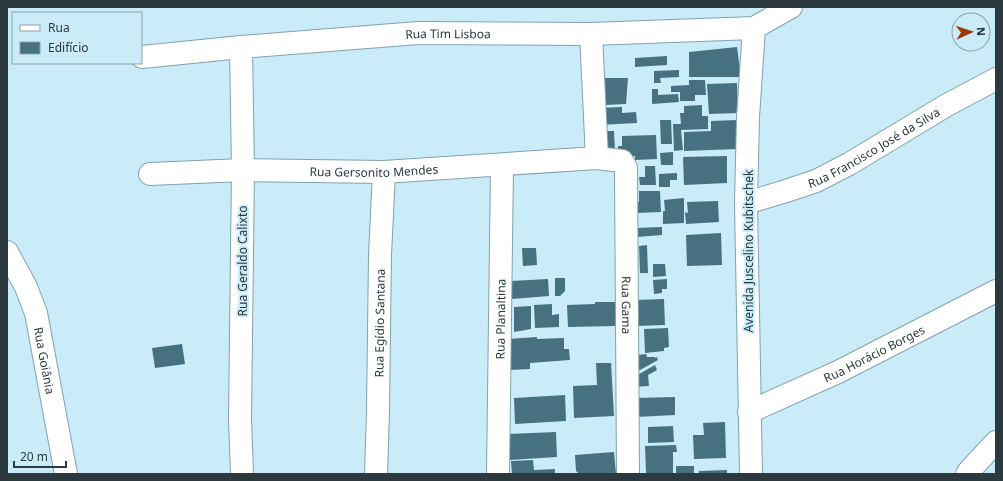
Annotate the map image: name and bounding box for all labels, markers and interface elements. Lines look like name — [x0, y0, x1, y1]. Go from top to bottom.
legend — [12, 12, 142, 64]
north arrow — [951, 12, 991, 52]
text: Rua — [48, 19, 70, 36]
street label: Rua Tim Lisboa — [405, 24, 491, 42]
text: N — [974, 27, 989, 36]
text: Edifício — [48, 39, 89, 56]
street label: Rua Francisco José da Silva — [805, 103, 943, 192]
street label: Rua Gersonito Mendes — [310, 160, 439, 181]
street label: Avenida Juscelino Kubitschek — [740, 169, 757, 333]
street label: Rua Geraldo Calixto — [234, 206, 251, 317]
street label: Rua Egídio Santana — [370, 269, 388, 378]
street label: Rua Gama — [618, 276, 636, 334]
street label: Rua Planaltina — [491, 279, 509, 359]
street label: Rua Horácio Borges — [821, 320, 928, 386]
street label: Rua Goiânia — [30, 326, 59, 395]
scale bar — [14, 443, 66, 469]
text: 20 m — [20, 448, 48, 465]

